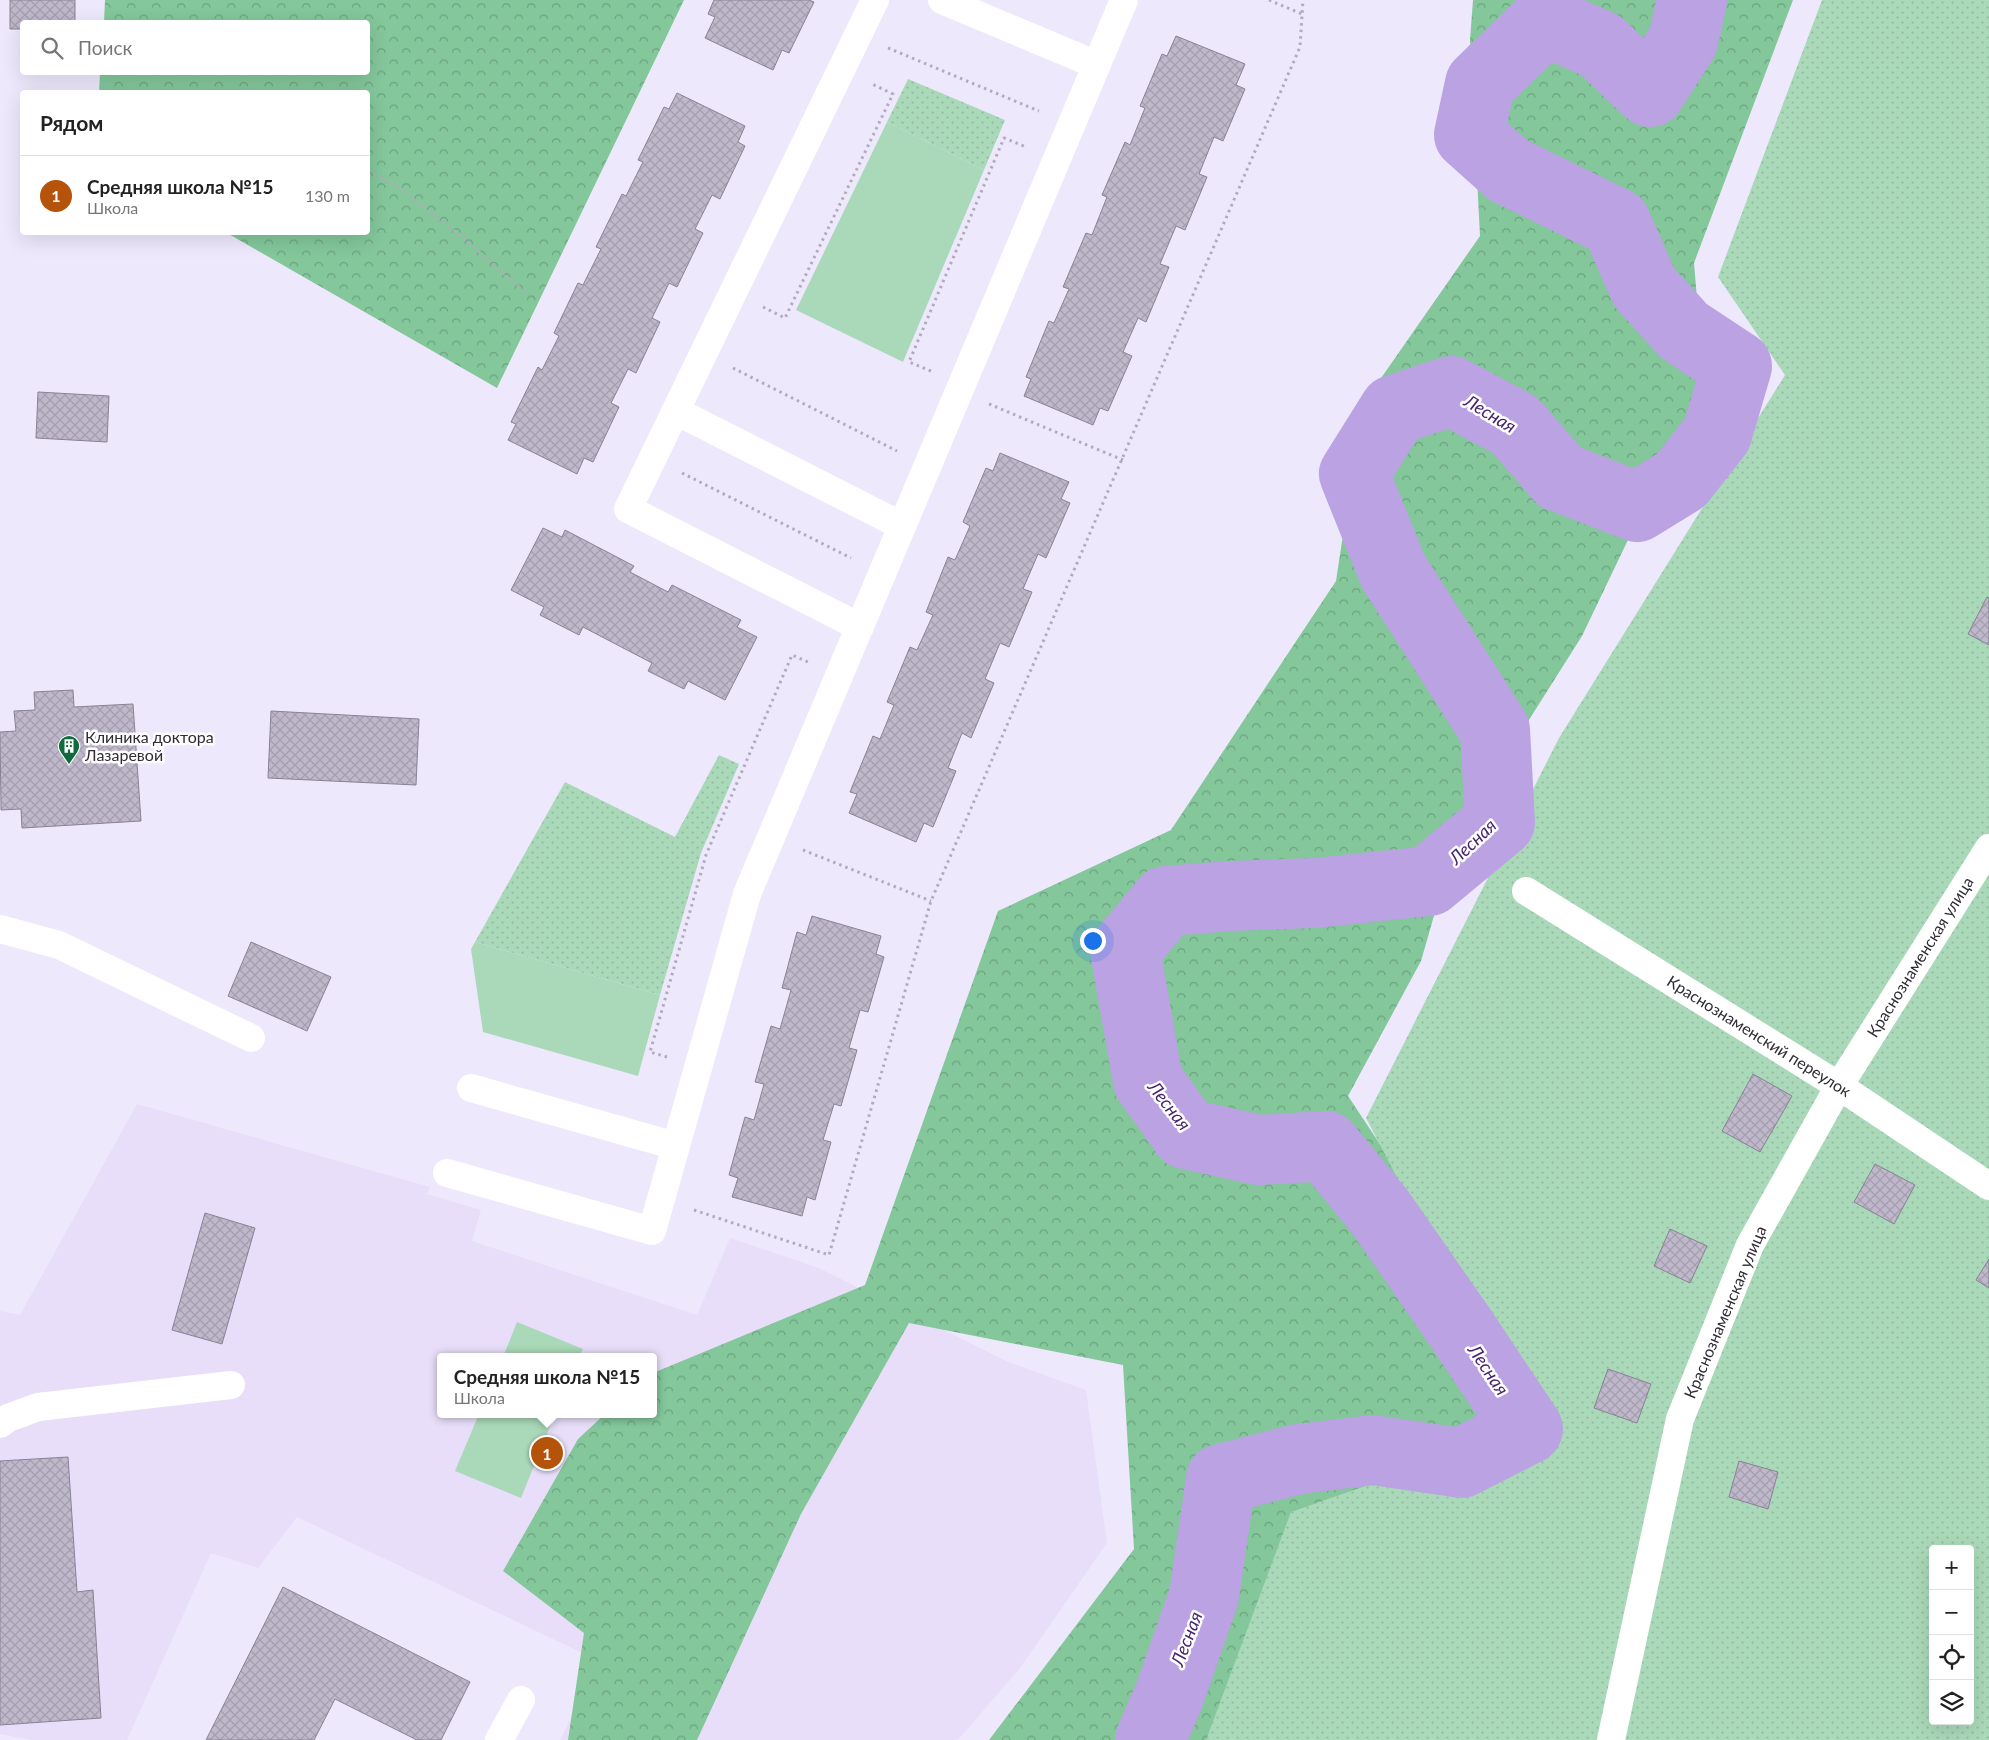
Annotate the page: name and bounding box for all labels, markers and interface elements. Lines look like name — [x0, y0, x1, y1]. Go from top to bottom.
search box — [20, 20, 370, 75]
icon: search — [38, 34, 66, 62]
text: Поиск — [78, 36, 132, 59]
text: Рядом — [40, 110, 103, 135]
text: Средняя школа №15 — [87, 175, 274, 198]
text: 1 — [51, 186, 61, 205]
text: 130 m — [305, 186, 350, 205]
text: Школа — [87, 198, 138, 217]
water label: Лесная — [1460, 389, 1520, 437]
place label: Клиника доктора Лазаревой — [84, 727, 214, 764]
building icon: Клиника доктора Лазаревой — [57, 734, 81, 765]
water label: Лесная — [1443, 814, 1500, 869]
street label: Краснознаменская улица — [1862, 873, 1977, 1040]
your location — [1080, 928, 1106, 954]
street label: Краснознаменский переулок — [1664, 971, 1855, 1101]
water label: Лесная — [1143, 1076, 1196, 1134]
street label: Краснознаменская улица — [1680, 1223, 1770, 1401]
water label: Лесная — [1463, 1339, 1514, 1399]
popup — [437, 1353, 657, 1418]
text: Средняя школа №15 — [454, 1365, 640, 1388]
text: Школа — [454, 1388, 505, 1407]
pin: 1 — [531, 1434, 563, 1472]
map controls — [1929, 1545, 1974, 1725]
button: + — [1929, 1545, 1974, 1590]
button: − — [1929, 1590, 1974, 1635]
water label: Лесная — [1165, 1608, 1206, 1670]
button: locate — [1929, 1635, 1974, 1680]
button: layers — [1929, 1680, 1974, 1725]

